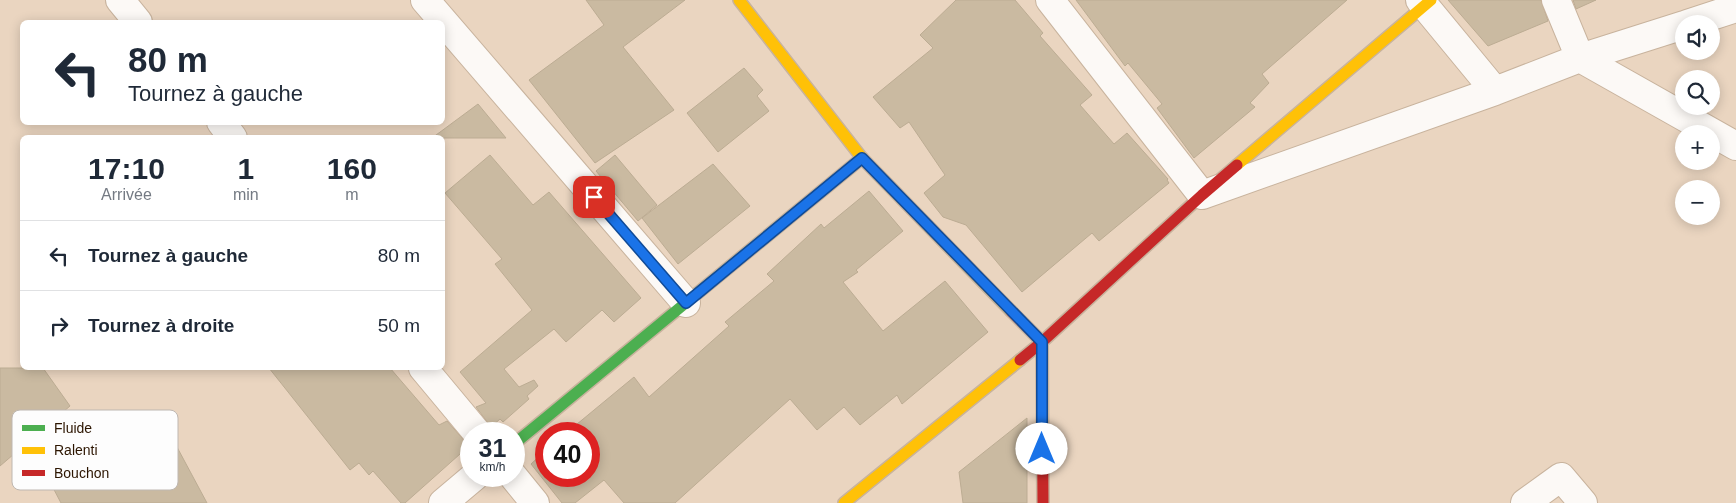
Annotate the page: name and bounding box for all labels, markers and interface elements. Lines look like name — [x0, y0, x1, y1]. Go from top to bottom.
map controls — [1675, 15, 1720, 225]
button: sound — [1675, 15, 1720, 60]
icon: left — [45, 40, 110, 105]
text: 80 m — [128, 40, 208, 79]
button: search — [1675, 70, 1720, 115]
text: Tournez à gauche — [128, 81, 303, 106]
button: + — [1675, 125, 1720, 170]
text: 17:10 — [88, 152, 165, 185]
text: 1 — [237, 152, 254, 185]
text: 160 — [327, 152, 377, 185]
pin — [573, 176, 615, 218]
button: − — [1675, 180, 1720, 225]
icon: arrive — [580, 183, 608, 211]
text: Arrivée — [101, 186, 152, 203]
text: min — [233, 186, 259, 203]
text: m — [345, 186, 358, 203]
icon: left — [45, 242, 73, 270]
text: Tournez à gauche — [88, 245, 248, 266]
text: 80 m — [378, 245, 420, 266]
icon: right — [45, 312, 73, 340]
text: Tournez à droite — [88, 315, 234, 336]
text: 50 m — [378, 315, 420, 336]
legend — [12, 410, 178, 490]
text: Fluide — [54, 420, 92, 436]
speed limit sign: 40 — [535, 422, 600, 487]
position arrow — [1015, 422, 1067, 474]
text: 31 — [479, 434, 506, 462]
text: Ralenti — [54, 442, 98, 458]
text: km/h — [479, 460, 506, 474]
text: Bouchon — [54, 465, 109, 481]

